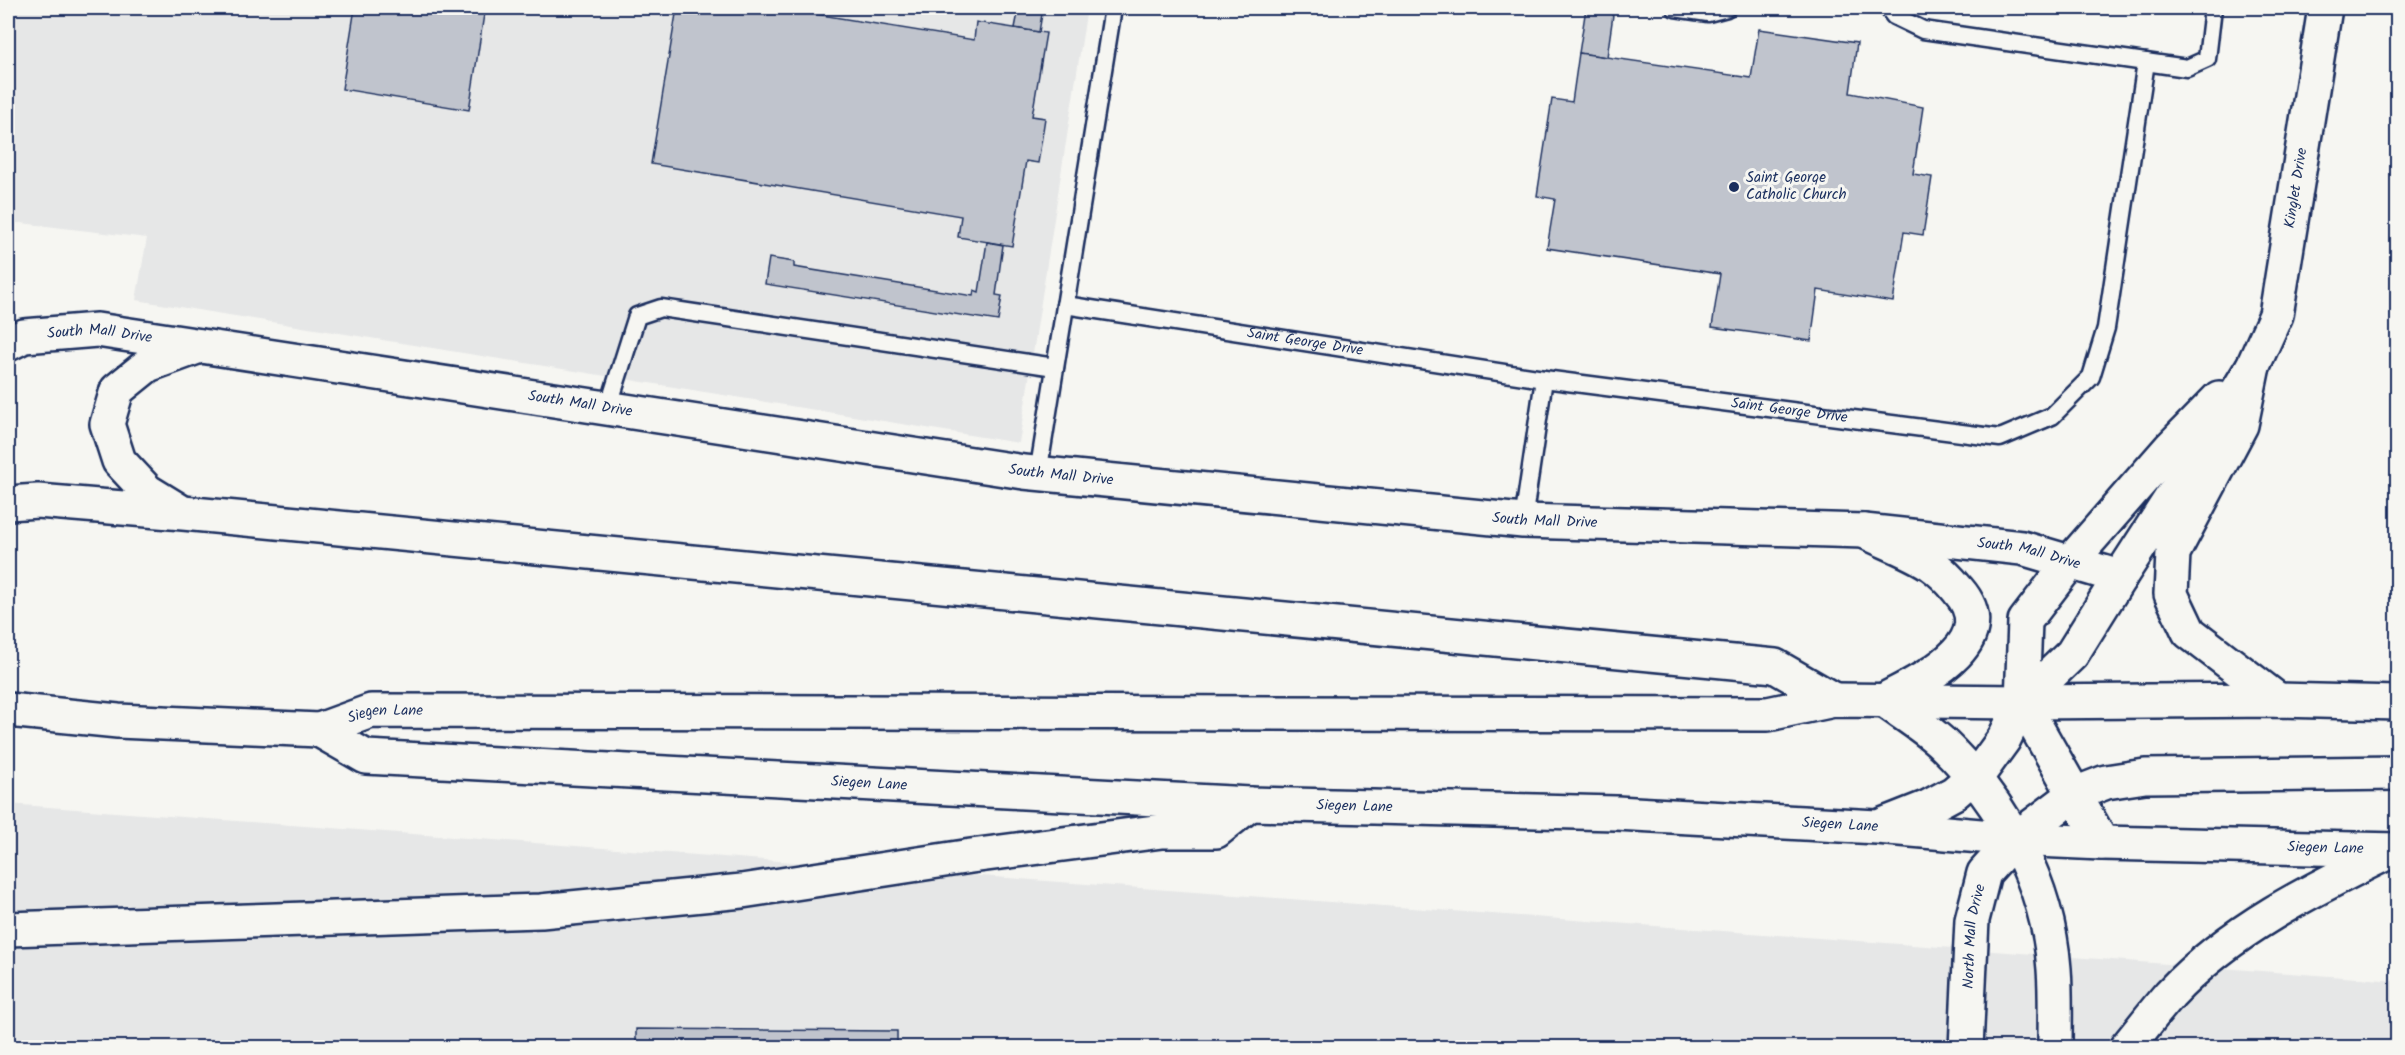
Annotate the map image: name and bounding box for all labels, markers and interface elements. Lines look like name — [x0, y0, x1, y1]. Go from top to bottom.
street label: Kinglet Drive — [2278, 146, 2315, 230]
place label: Saint George Catholic Church — [1746, 166, 1847, 207]
marker: Saint George Catholic Church — [1727, 180, 1741, 194]
street label: South Mall Drive — [46, 318, 154, 350]
street label: Saint George Drive — [1245, 321, 1365, 363]
street label: South Mall Drive — [526, 384, 634, 424]
street label: Saint George Drive — [1730, 391, 1849, 430]
street label: South Mall Drive — [1007, 458, 1115, 493]
street label: South Mall Drive — [1491, 506, 1598, 535]
street label: South Mall Drive — [1976, 531, 2083, 577]
street label: Siegen Lane — [344, 699, 423, 731]
street label: Siegen Lane — [830, 770, 908, 798]
street label: Siegen Lane — [1316, 794, 1393, 820]
street label: Siegen Lane — [1801, 811, 1879, 839]
street label: Siegen Lane — [2287, 835, 2364, 861]
street label: North Mall Drive — [1957, 881, 1993, 989]

